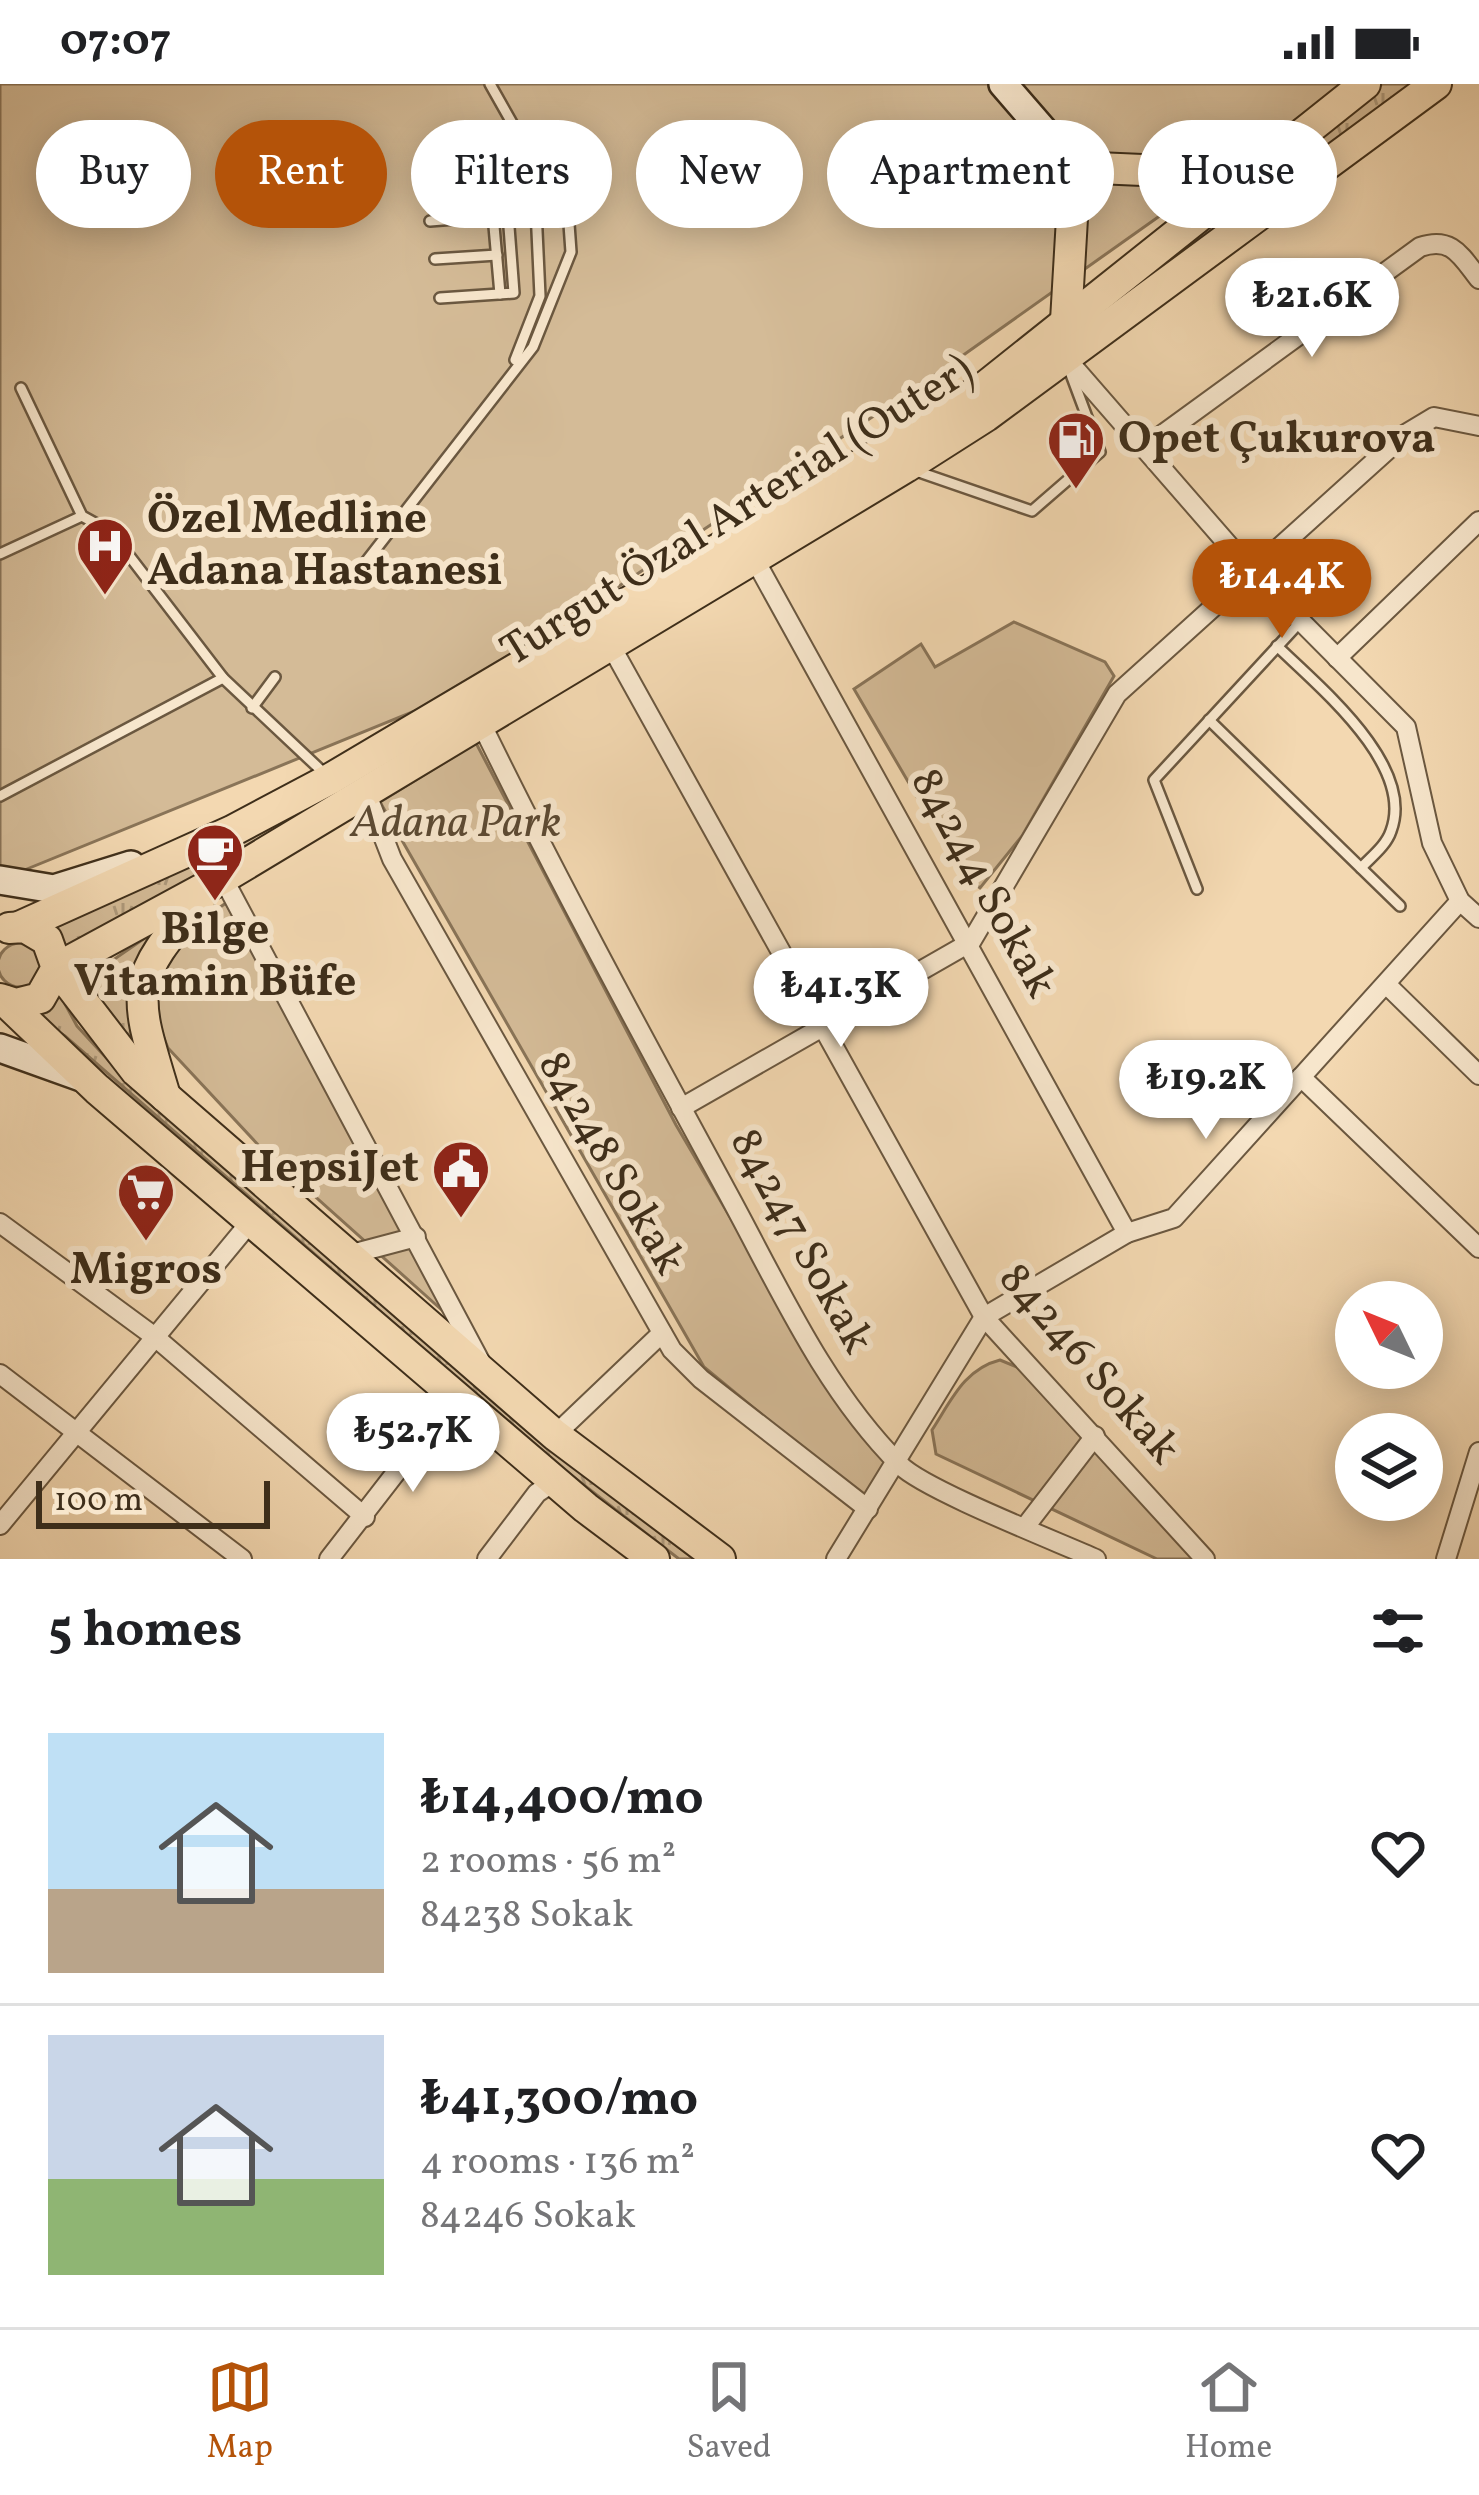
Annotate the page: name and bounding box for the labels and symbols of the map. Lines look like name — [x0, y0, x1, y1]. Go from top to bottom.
pin: ₺21.6K — [1214, 258, 1410, 360]
street label: Turgut Özal Arterial (Outer) — [490, 341, 986, 683]
fuel station icon: Opet Çukurova — [1045, 409, 1107, 491]
place label: Opet Çukurova — [1118, 409, 1436, 472]
place label: Özel Medline Adana Hastanesi — [147, 489, 503, 604]
hospital icon: Özel Medline Adana Hastanesi — [74, 515, 136, 597]
pin: ₺14.4K — [1184, 539, 1380, 641]
street label: 84244 Sokak — [893, 758, 1071, 1010]
park label: Adana Park — [349, 793, 561, 856]
cafe icon: Bilge Vitamin Büfe — [184, 821, 246, 903]
place label: Bilge Vitamin Büfe — [73, 900, 357, 1015]
pin: ₺41.3K — [743, 948, 939, 1050]
pin: ₺19.2K — [1108, 1040, 1304, 1142]
street label: 84248 Sokak — [521, 1041, 699, 1287]
street label: 84247 Sokak — [712, 1118, 888, 1366]
place label: HepsiJet — [240, 1138, 419, 1201]
public building icon: HepsiJet — [430, 1138, 492, 1220]
supermarket icon: Migros — [115, 1161, 177, 1243]
place label: Migros — [70, 1240, 222, 1303]
street label: 84246 Sokak — [982, 1250, 1194, 1480]
north arrow — [1335, 1281, 1443, 1389]
pin: ₺52.7K — [315, 1393, 511, 1495]
scale bar — [36, 1475, 270, 1528]

